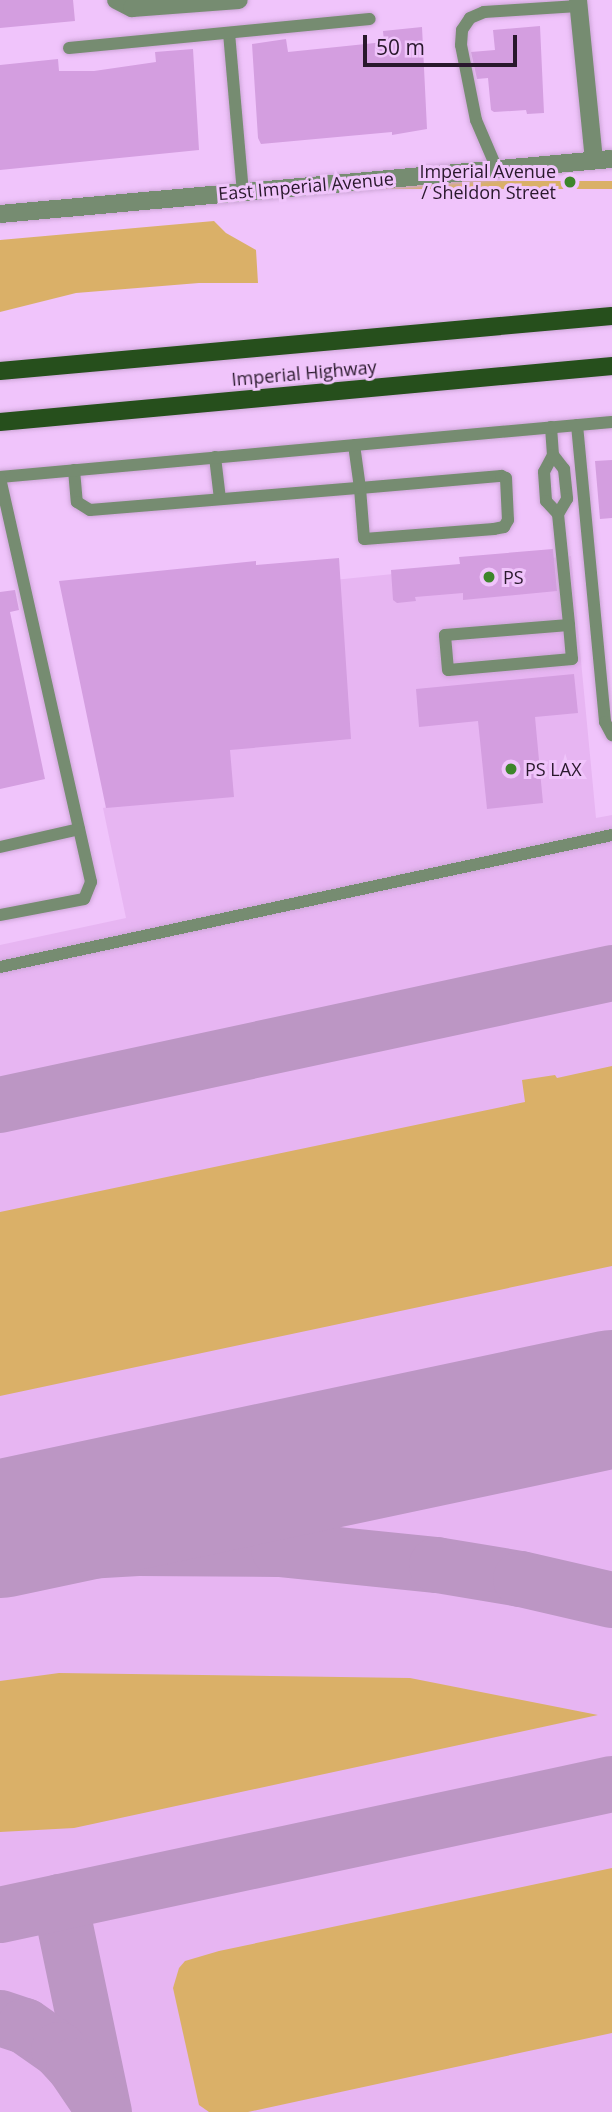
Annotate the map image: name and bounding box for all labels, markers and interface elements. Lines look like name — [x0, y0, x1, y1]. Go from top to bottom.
scale bar — [367, 21, 521, 65]
text: 50 m — [376, 33, 425, 61]
place label: Imperial Avenue / Sheldon Street — [419, 161, 556, 204]
street label: East Imperial Avenue — [217, 168, 395, 204]
marker: Imperial Avenue / Sheldon Street — [562, 174, 578, 190]
street label: Imperial Highway — [231, 356, 377, 390]
place label: PS — [503, 566, 524, 588]
marker: PS — [481, 569, 497, 585]
place label: PS LAX — [525, 758, 582, 780]
marker: PS LAX — [503, 761, 519, 777]

